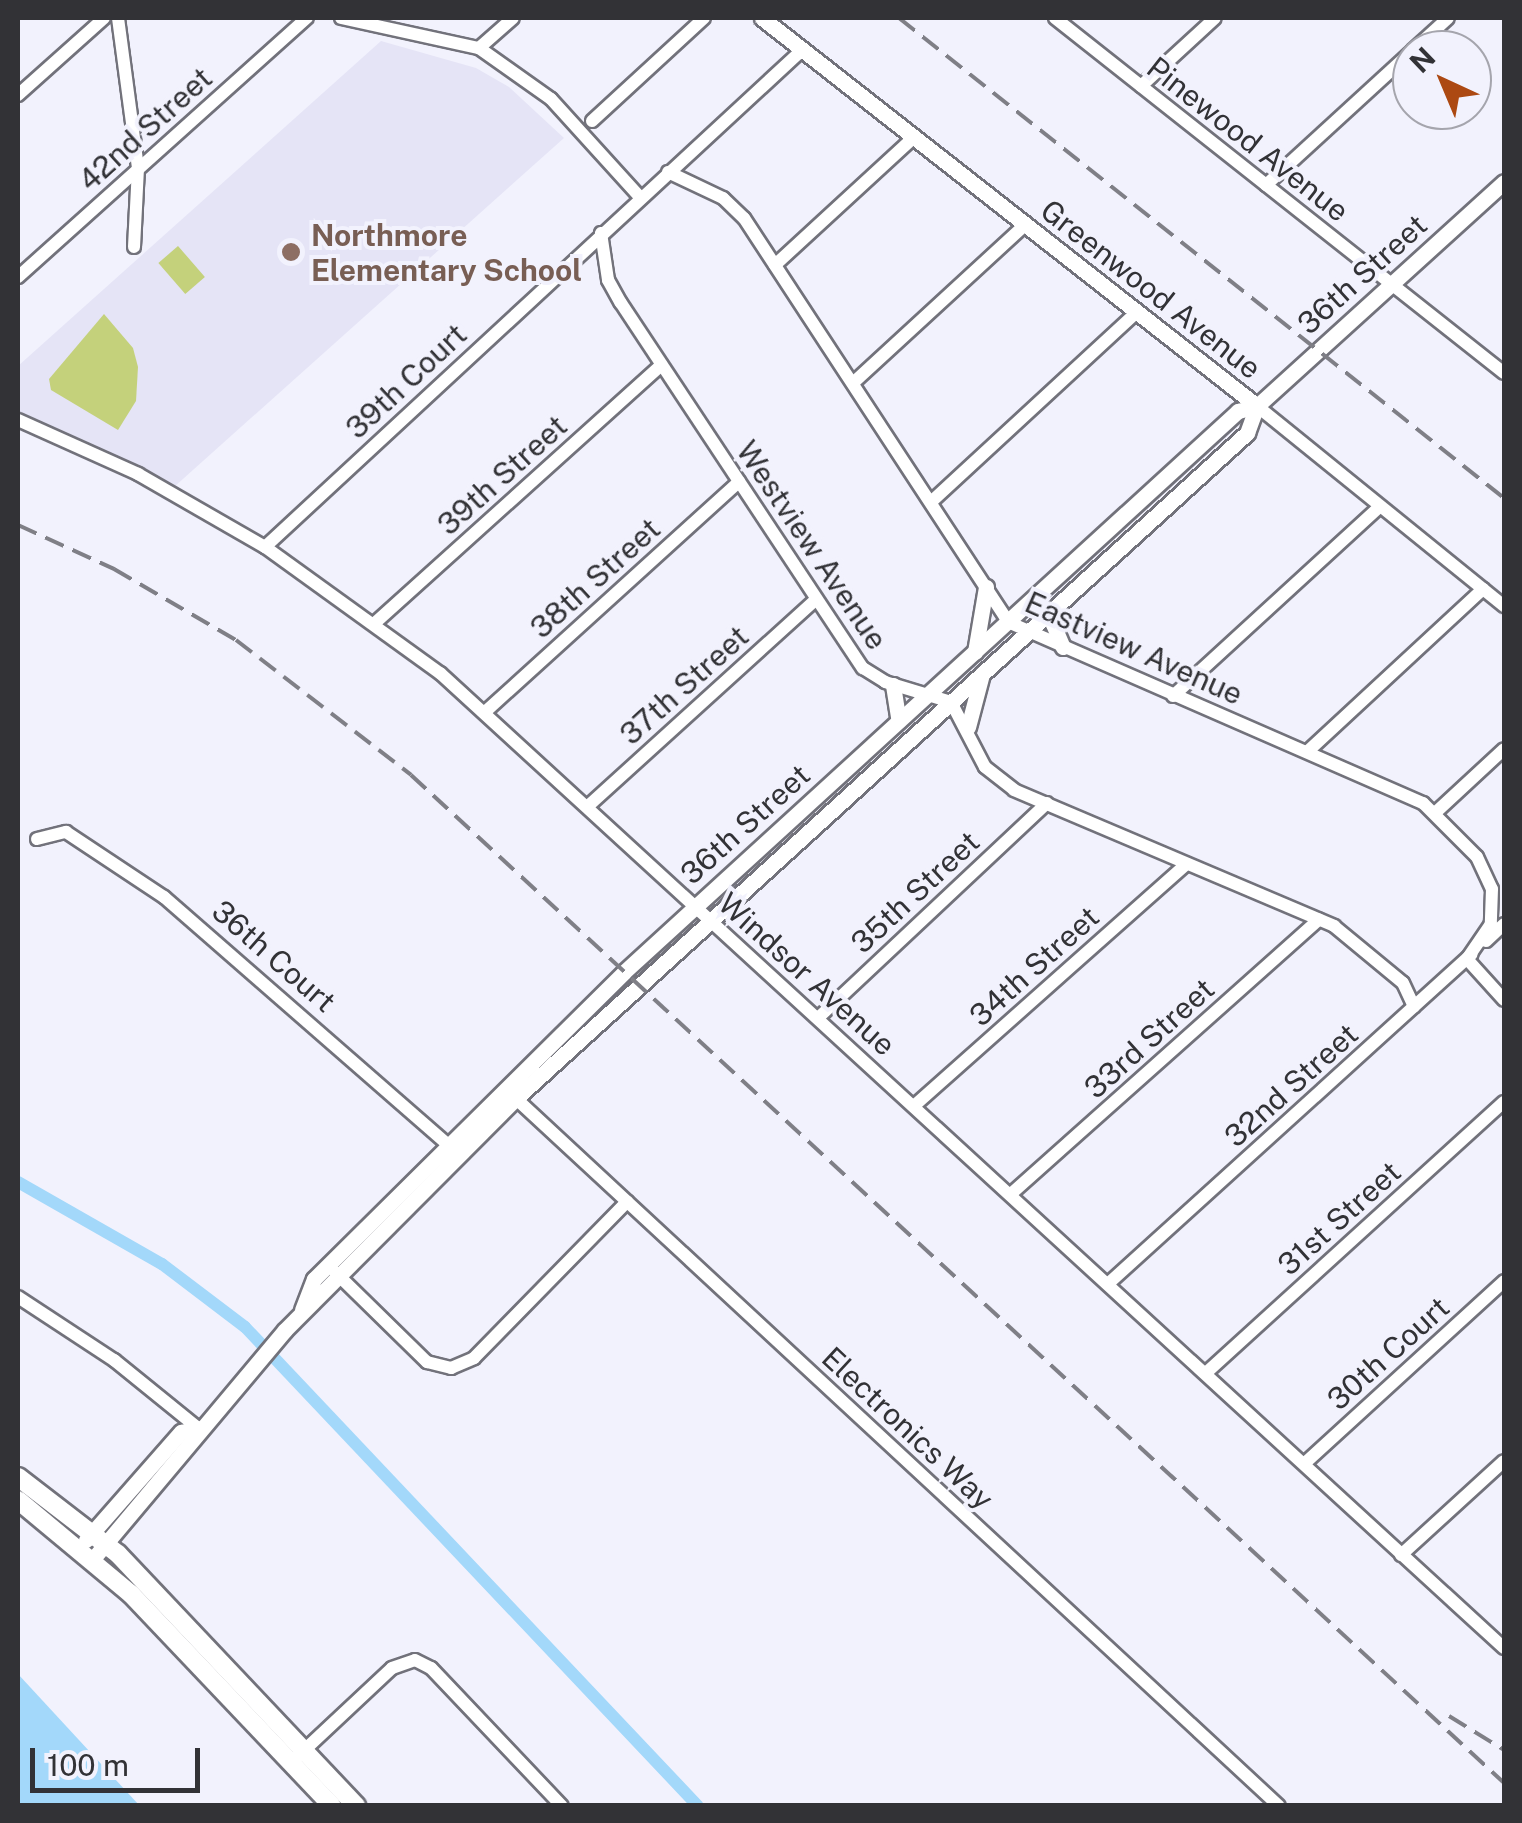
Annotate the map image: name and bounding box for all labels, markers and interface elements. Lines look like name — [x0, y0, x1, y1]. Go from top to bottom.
north arrow — [1392, 30, 1492, 130]
text: N — [1403, 40, 1442, 79]
street label: Pinewood Avenue — [1140, 49, 1356, 229]
street label: 42nd Street — [71, 60, 219, 198]
street label: Greenwood Avenue — [1034, 192, 1268, 386]
street label: 36th Street — [1290, 207, 1434, 341]
place label: Northmore Elementary School — [311, 217, 582, 288]
marker: Northmore Elementary School — [280, 241, 302, 263]
street label: 39th Court — [338, 316, 474, 446]
street label: 39th Street — [430, 408, 574, 542]
street label: Westview Avenue — [729, 434, 895, 656]
street label: 38th Street — [523, 510, 667, 646]
street label: Eastview Avenue — [1020, 584, 1248, 712]
street label: 37th Street — [612, 618, 756, 752]
street label: 36th Street — [673, 757, 817, 891]
street label: 35th Street — [843, 824, 987, 960]
street label: Windsor Avenue — [711, 885, 903, 1063]
street label: 36th Court — [205, 893, 343, 1019]
street label: 34th Street — [962, 899, 1106, 1033]
street label: 33rd Street — [1077, 970, 1221, 1106]
street label: 32nd Street — [1217, 1016, 1365, 1154]
street label: 31st Street — [1270, 1154, 1408, 1282]
street label: 30th Court — [1320, 1289, 1456, 1417]
street label: Electronics Way — [814, 1339, 1002, 1517]
scale bar — [35, 1728, 205, 1790]
text: 100 m — [47, 1747, 129, 1783]

